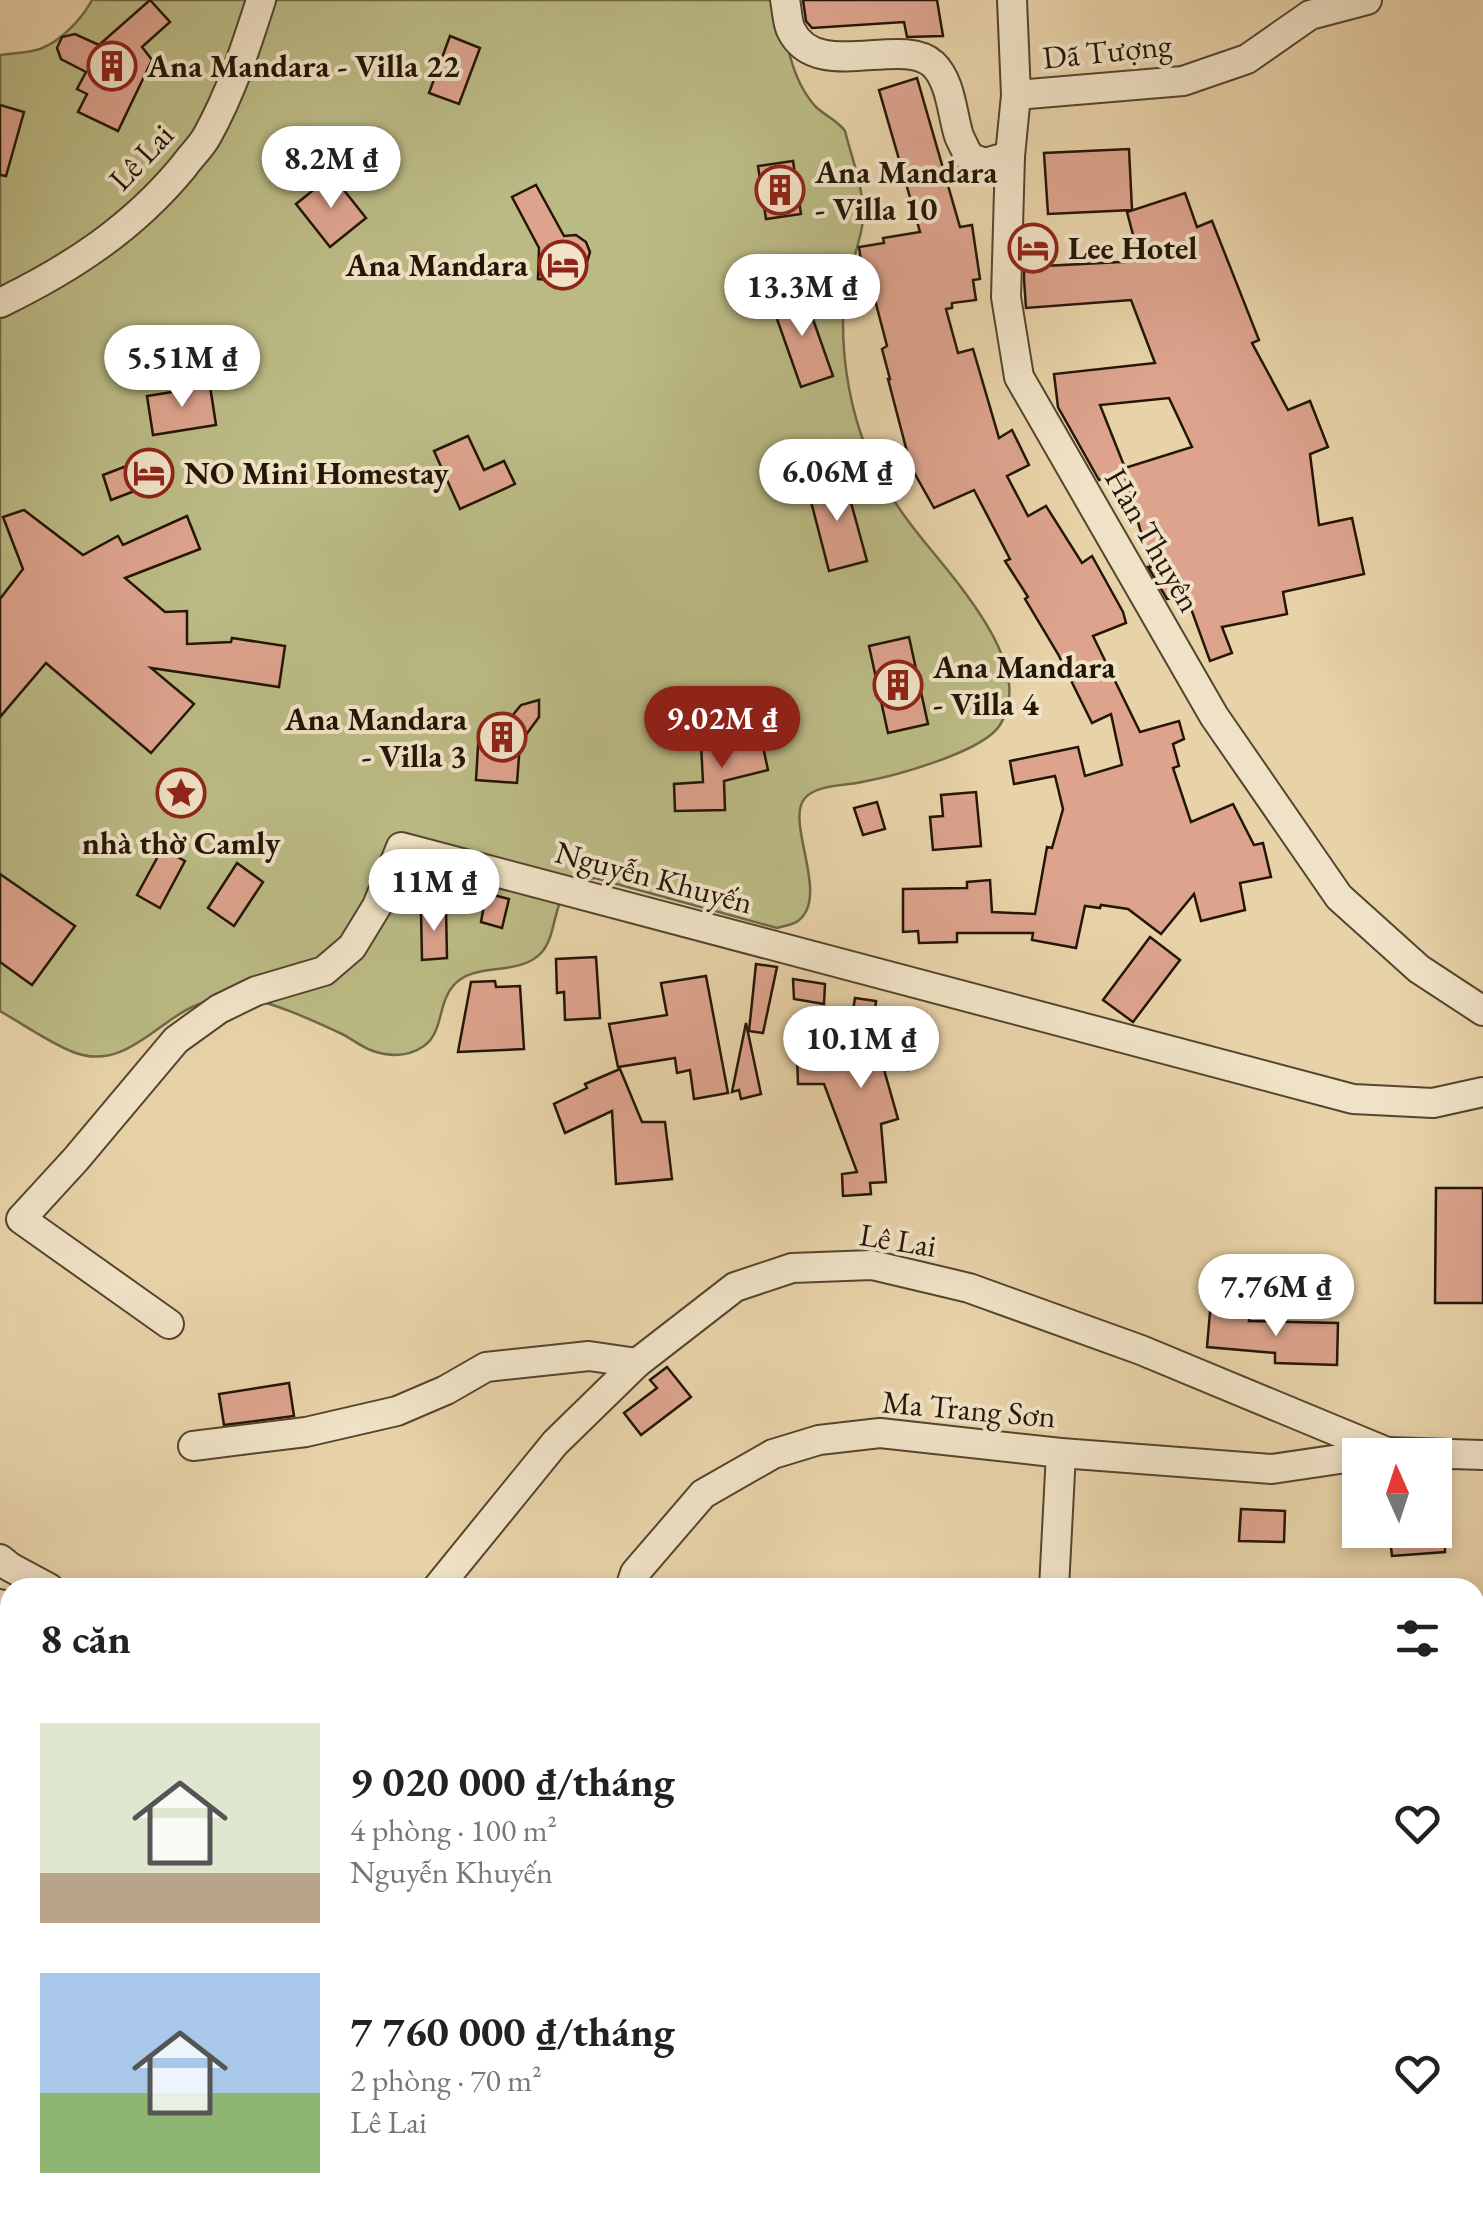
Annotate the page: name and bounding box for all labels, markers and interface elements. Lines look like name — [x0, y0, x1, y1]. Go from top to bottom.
street label: Dã Tượng — [1040, 23, 1175, 79]
building icon: Ana Mandara - Villa 22 — [86, 40, 138, 92]
place label: Ana Mandara - Villa 22 — [146, 45, 460, 87]
street label: Lê Lai — [99, 114, 183, 199]
pin: 8.2M ₫ — [250, 126, 412, 211]
text: 8.2M ₫ — [284, 137, 378, 179]
place label: Ana Mandara - Villa 10 — [814, 151, 999, 230]
building icon: Ana Mandara - Villa 10 — [754, 164, 806, 216]
hotel icon: Lee Hotel — [1007, 222, 1059, 274]
place label: Lee Hotel — [1068, 227, 1197, 269]
hotel icon: Ana Mandara — [537, 239, 589, 291]
place label: Ana Mandara — [344, 244, 529, 286]
pin: 13.3M ₫ — [710, 254, 894, 339]
text: 13.3M ₫ — [746, 265, 858, 307]
pin: 5.51M ₫ — [90, 325, 274, 410]
text: 5.51M ₫ — [126, 336, 238, 378]
pin: 6.06M ₫ — [745, 439, 929, 524]
hotel icon: NO Mini Homestay — [123, 447, 175, 499]
text: 6.06M ₫ — [781, 450, 893, 492]
place label: NO Mini Homestay — [184, 452, 449, 494]
street label: Hàn Thuyên — [1095, 460, 1211, 620]
place label: Ana Mandara - Villa 4 — [932, 646, 1117, 725]
building icon: Ana Mandara - Villa 4 — [872, 659, 924, 711]
pin: 9.02M ₫ — [630, 686, 814, 771]
text: 9.02M ₫ — [666, 697, 778, 739]
place label: Ana Mandara - Villa 3 — [283, 698, 468, 777]
building icon: Ana Mandara - Villa 3 — [476, 711, 528, 763]
place icon: nhà thờ Camly — [155, 767, 207, 819]
place label: nhà thờ Camly — [82, 822, 281, 864]
street label: Nguyễn Khuyến — [551, 830, 757, 924]
pin: 11M ₫ — [364, 849, 504, 934]
text: 11M ₫ — [391, 860, 477, 902]
pin: 10.1M ₫ — [769, 1006, 953, 1091]
text: 10.1M ₫ — [805, 1017, 917, 1059]
street label: Lê Lai — [857, 1213, 939, 1267]
pin: 7.76M ₫ — [1184, 1254, 1368, 1339]
text: 7.76M ₫ — [1220, 1265, 1332, 1307]
street label: Ma Trang Sơn — [880, 1380, 1058, 1438]
north arrow — [1342, 1438, 1452, 1548]
map controls — [1342, 1438, 1452, 1548]
text: 8 căn — [40, 1611, 131, 1666]
icon: filters — [1390, 1611, 1445, 1666]
text: 9 020 000 ₫/tháng — [350, 1754, 675, 1809]
icon: home — [120, 1763, 240, 1883]
icon: heart — [1390, 1796, 1445, 1851]
text: 4 phòng · 100 m² — [350, 1809, 557, 1851]
text: Nguyễn Khuyến — [350, 1851, 553, 1893]
text: 7 760 000 ₫/tháng — [350, 2004, 675, 2059]
icon: home — [120, 2013, 240, 2133]
icon: heart — [1390, 2046, 1445, 2101]
text: 2 phòng · 70 m² — [350, 2059, 542, 2101]
text: Lê Lai — [350, 2101, 427, 2143]

